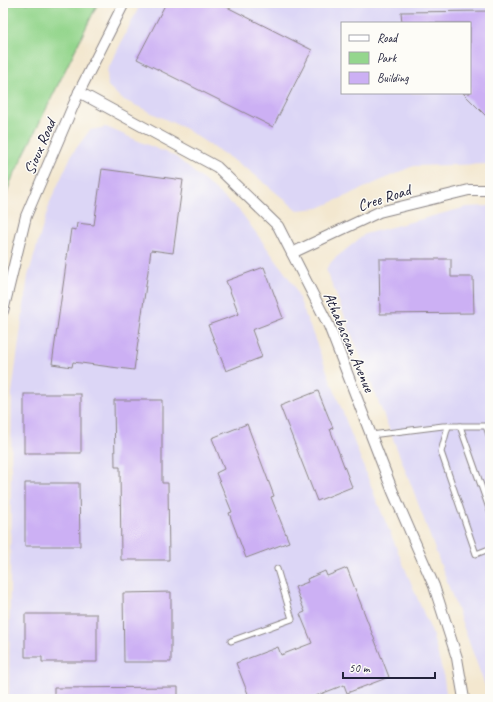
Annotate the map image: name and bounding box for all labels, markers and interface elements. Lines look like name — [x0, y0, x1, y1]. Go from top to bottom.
legend — [341, 22, 471, 94]
text: Road — [377, 30, 399, 46]
text: Park — [377, 50, 398, 66]
text: Building — [377, 70, 409, 86]
street label: Sioux Road — [19, 114, 62, 178]
street label: Cree Road — [355, 179, 416, 216]
street label: Athabascan Avenue — [319, 289, 380, 397]
scale bar — [343, 654, 435, 680]
text: 50 m — [349, 660, 371, 676]

